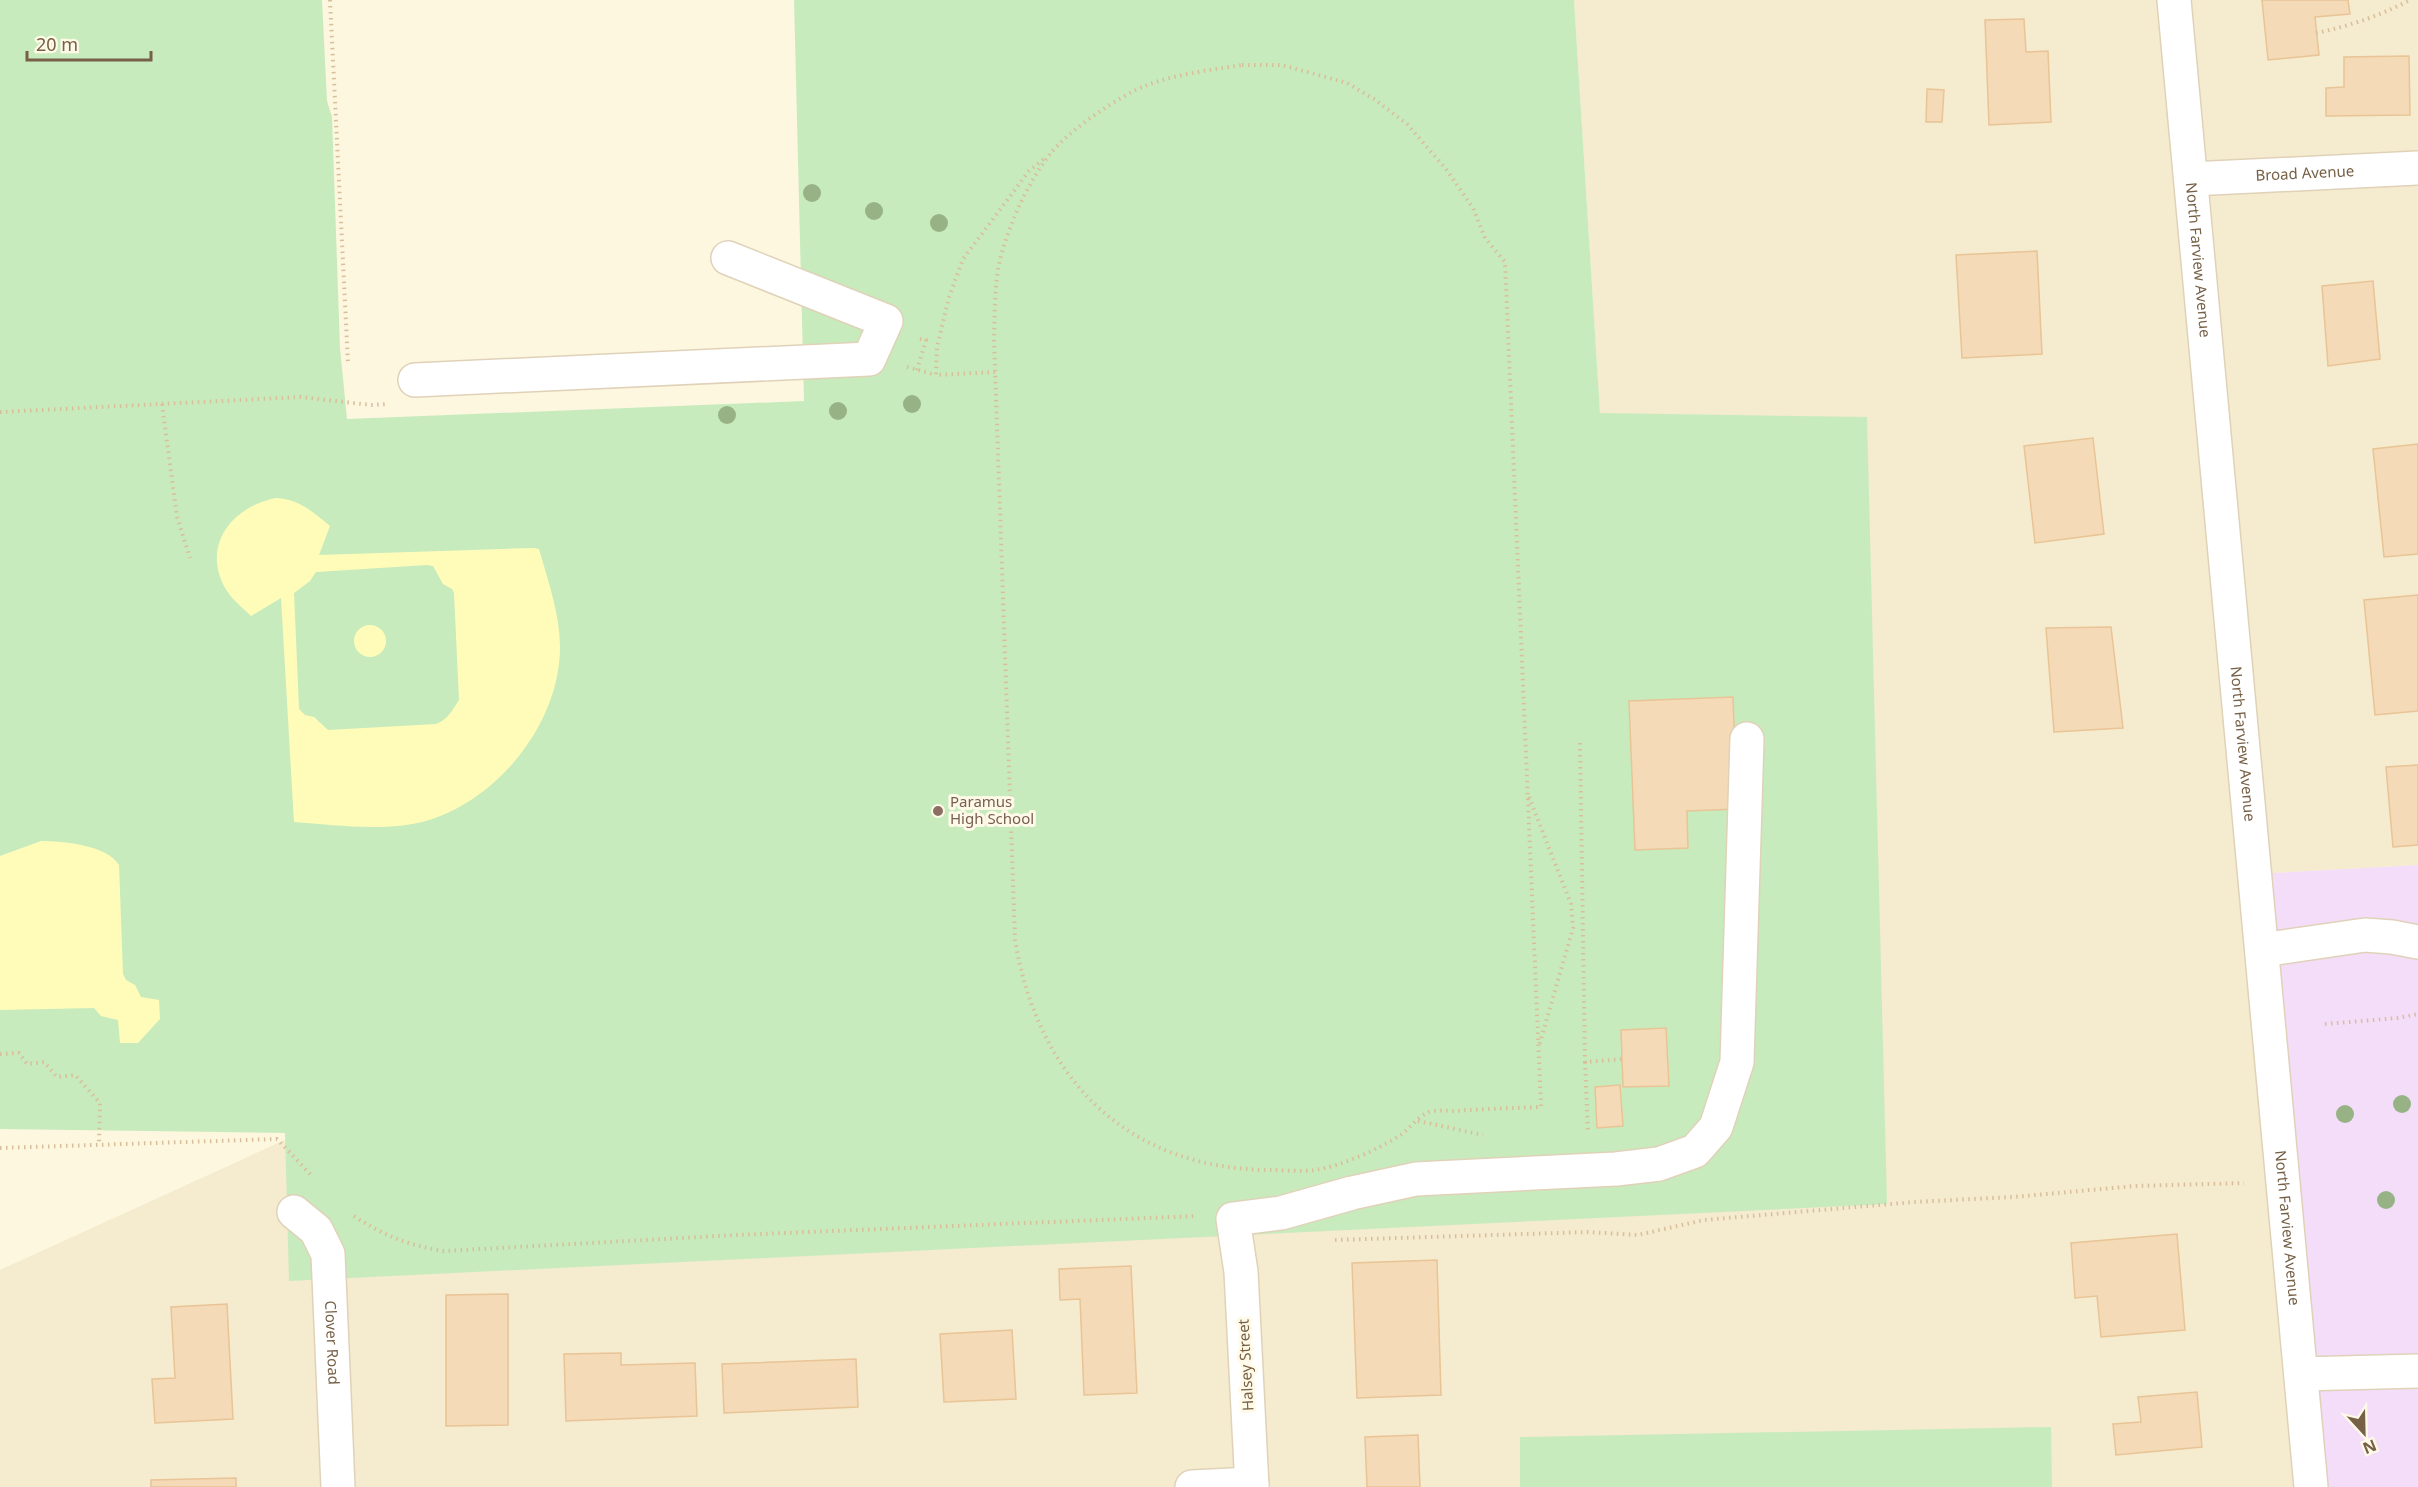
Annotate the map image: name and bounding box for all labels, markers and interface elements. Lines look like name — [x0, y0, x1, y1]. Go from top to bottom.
scale bar — [27, 24, 152, 62]
text: 20 m — [36, 32, 78, 56]
street label: Broad Avenue — [2255, 160, 2355, 185]
street label: North Farview Avenue — [2182, 181, 2216, 338]
street label: North Farview Avenue — [2226, 665, 2261, 822]
place label: Paramus High School — [950, 791, 1034, 828]
marker: Paramus High School — [931, 804, 945, 818]
street label: North Farview Avenue — [2271, 1149, 2305, 1306]
street label: Clover Road — [321, 1300, 345, 1385]
street label: Halsey Street — [1233, 1318, 1257, 1412]
north arrow — [2334, 1403, 2394, 1463]
text: N — [2359, 1434, 2380, 1460]

